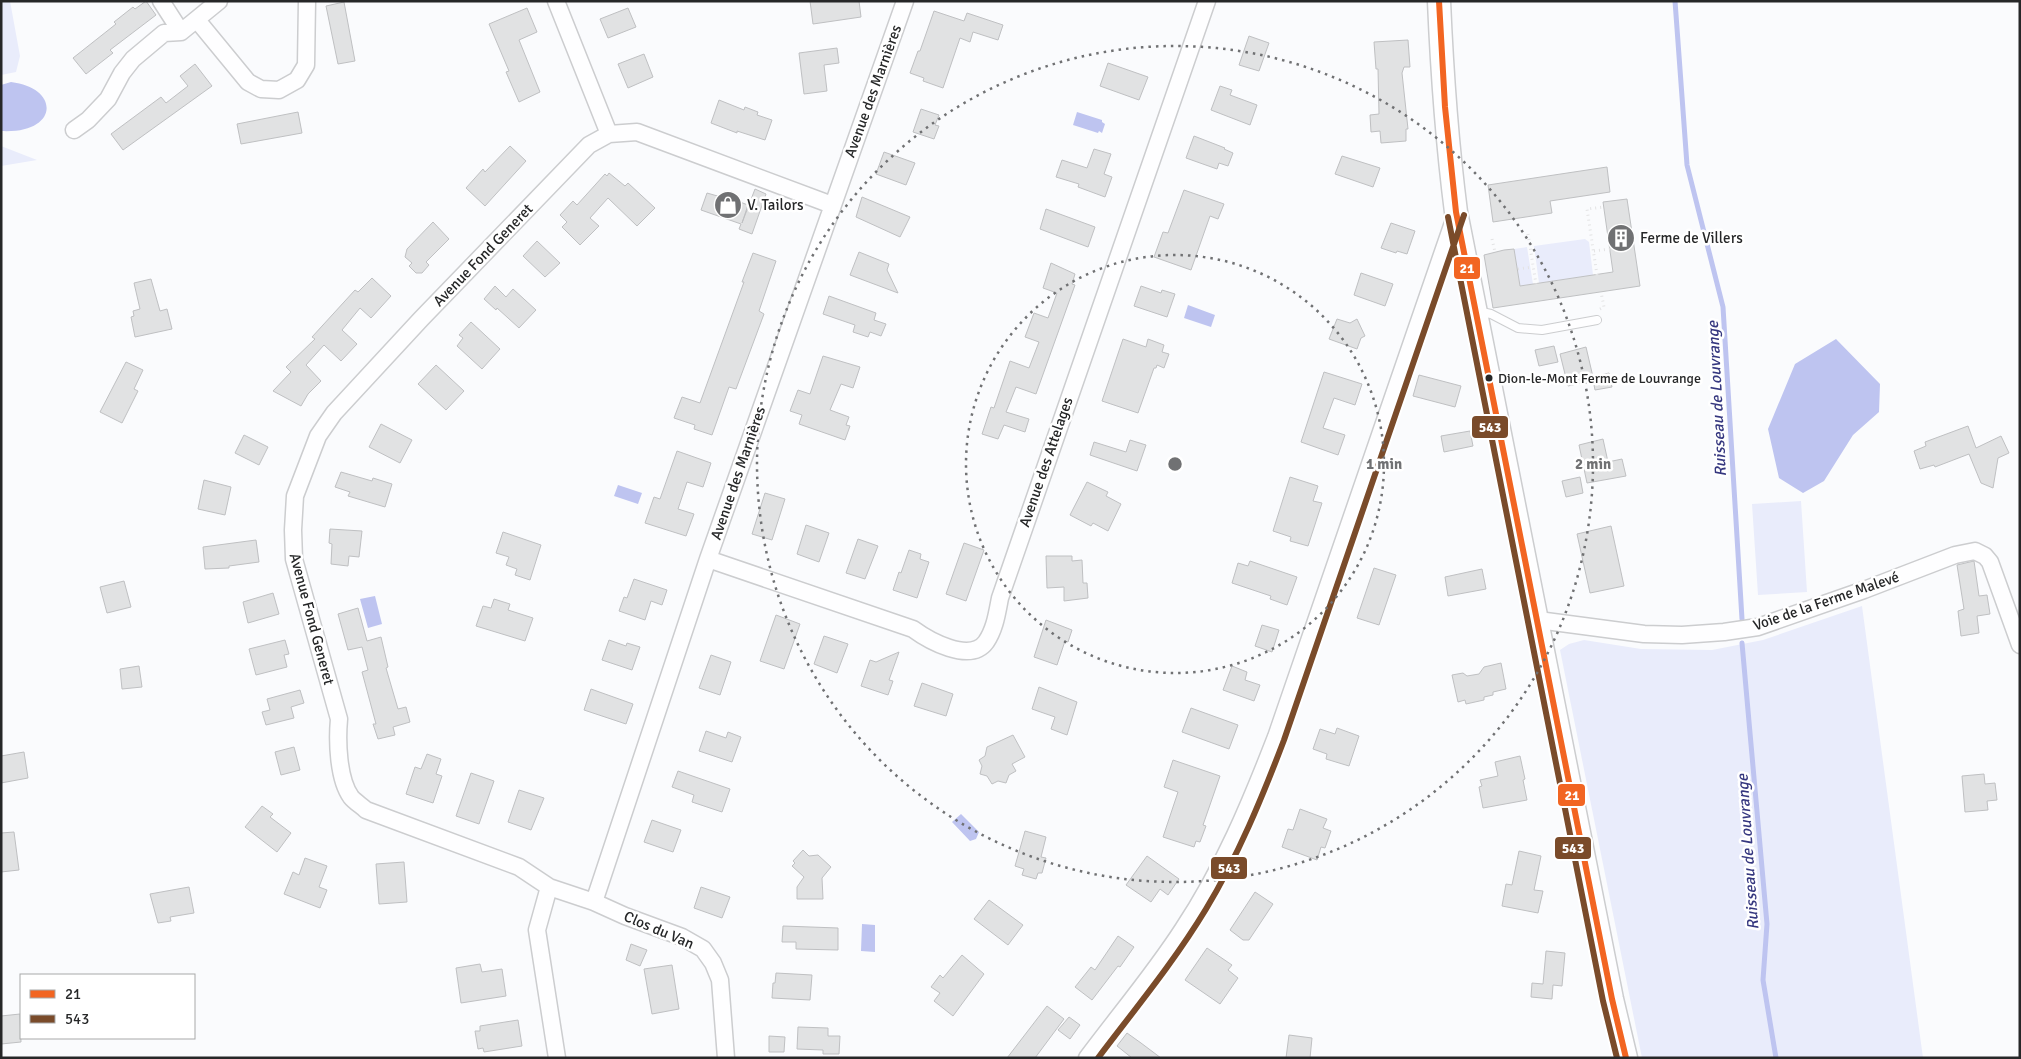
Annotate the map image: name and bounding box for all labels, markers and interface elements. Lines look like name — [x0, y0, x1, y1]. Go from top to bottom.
street label: Avenue des Marnières — [841, 22, 906, 160]
shop icon: V. Tailors — [713, 190, 743, 220]
place label: V. Tailors — [747, 196, 804, 214]
street label: Avenue Fond Generet — [429, 200, 537, 310]
building icon: Ferme de Villers — [1606, 223, 1636, 253]
place label: Ferme de Villers — [1640, 229, 1743, 247]
line badge: 21 — [1453, 256, 1481, 280]
text: 21 — [1459, 260, 1475, 277]
water label: Ruisseau de Louvrange — [1703, 320, 1731, 477]
place label: Dion-le-Mont Ferme de Louvrange — [1498, 370, 1701, 387]
marker: Dion-le-Mont Ferme de Louvrange — [1484, 373, 1494, 383]
street label: Avenue des Attelages — [1015, 394, 1077, 529]
street label: Avenue des Marnières — [707, 404, 769, 542]
line badge: 543 — [1471, 415, 1509, 439]
text: 543 — [1479, 419, 1501, 436]
centre of rings — [1166, 455, 1184, 473]
text: 1 min — [1366, 455, 1402, 473]
text: 2 min — [1575, 455, 1611, 473]
street label: Avenue Fond Generet — [286, 551, 338, 687]
street label: Voie de la Ferme Malevé — [1751, 568, 1901, 634]
water label: Ruisseau de Louvrange — [1733, 772, 1763, 930]
line badge: 21 — [1557, 783, 1586, 807]
text: 21 — [1564, 787, 1580, 804]
line badge: 543 — [1554, 836, 1592, 860]
text: 543 — [1562, 840, 1584, 857]
line badge: 543 — [1210, 856, 1248, 880]
text: 543 — [1218, 860, 1240, 877]
street label: Clos du Van — [621, 907, 697, 953]
legend — [20, 974, 195, 1039]
text: 21 — [65, 985, 81, 1003]
text: 543 — [65, 1010, 89, 1028]

